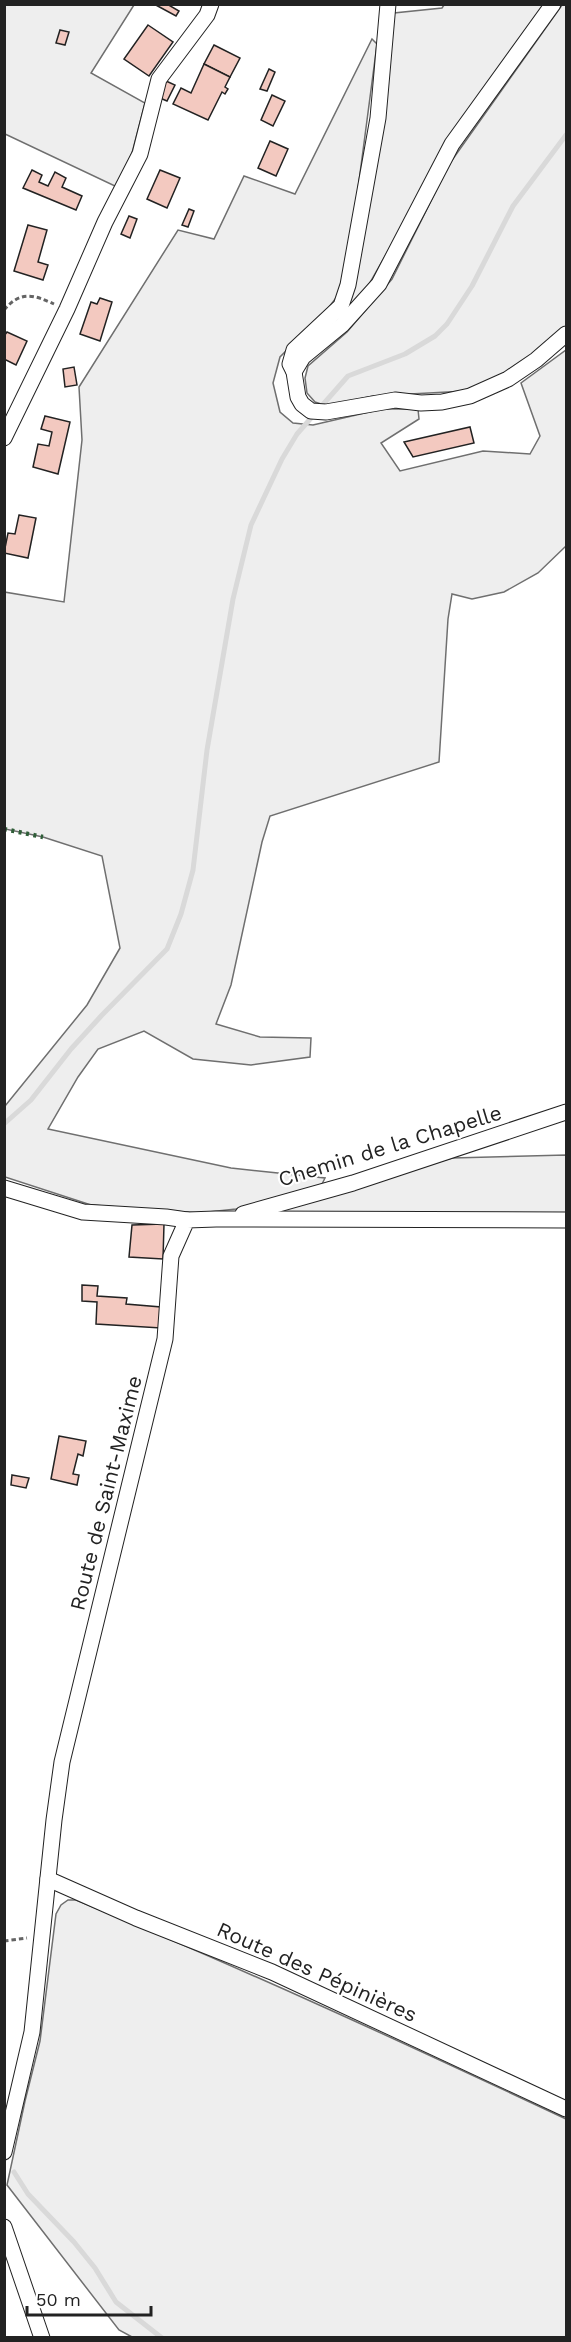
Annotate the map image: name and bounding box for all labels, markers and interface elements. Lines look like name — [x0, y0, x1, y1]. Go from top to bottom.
street label: Chemin de la Chapelle — [275, 1100, 505, 1191]
street label: Route de Saint-Maxime — [64, 1373, 147, 1613]
street label: Route des Pépinières — [213, 1916, 421, 2027]
scale bar — [27, 2279, 152, 2317]
text: 50 m — [36, 2289, 81, 2310]

